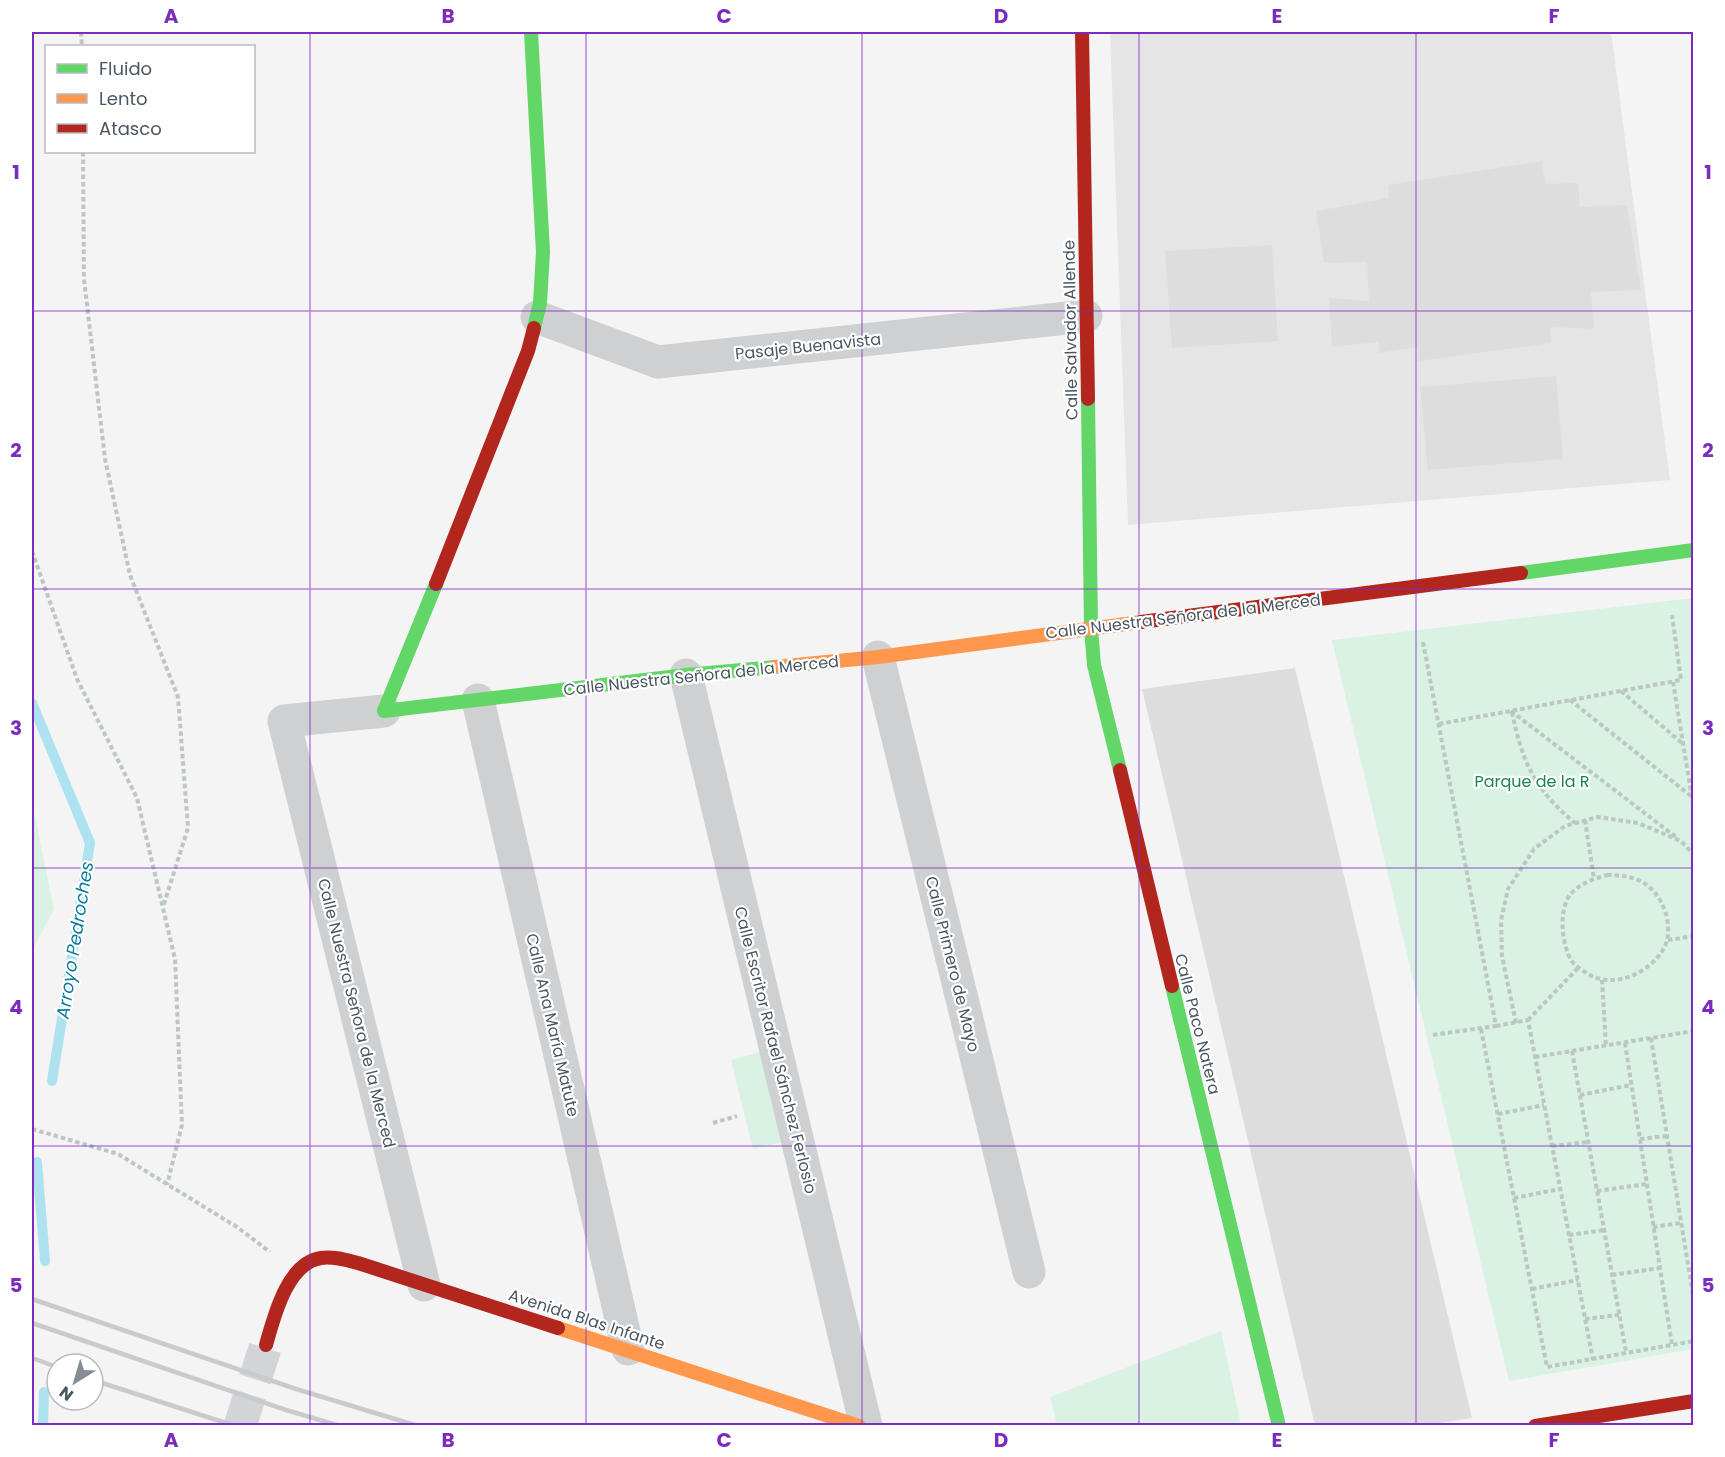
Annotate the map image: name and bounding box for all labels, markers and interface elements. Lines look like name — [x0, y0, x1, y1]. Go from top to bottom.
text: A — [164, 2, 179, 30]
text: B — [441, 2, 455, 30]
text: C — [716, 2, 732, 30]
text: D — [994, 2, 1008, 30]
text: E — [1272, 2, 1282, 30]
text: F — [1549, 2, 1560, 30]
legend — [45, 45, 255, 153]
text: Fluido — [99, 56, 152, 81]
text: Lento — [99, 86, 148, 111]
text: Atasco — [99, 116, 162, 141]
text: 1 — [12, 158, 20, 186]
text: 1 — [1704, 158, 1712, 186]
street label: Calle Salvador Allende — [1057, 240, 1084, 420]
street label: Pasaje Buenavista — [734, 327, 882, 366]
text: 2 — [10, 436, 22, 464]
text: 2 — [1702, 436, 1714, 464]
street label: Calle Nuestra Señora de la Merced — [1044, 588, 1322, 645]
street label: Calle Nuestra Señora de la Merced — [562, 650, 840, 701]
text: 3 — [10, 714, 22, 742]
text: 3 — [1702, 714, 1714, 742]
park label: Parque de la R — [1474, 770, 1590, 793]
water label: Arroyo Pedroches — [50, 859, 99, 1021]
street label: Calle Primero de Mayo — [920, 874, 985, 1054]
street label: Calle Nuestra Señora de la Merced — [312, 876, 401, 1150]
street label: Calle Escritor Rafael Sánchez Ferlosio — [729, 904, 822, 1196]
street label: Calle Ana María Matute — [520, 931, 585, 1119]
street label: Calle Paco Natera — [1169, 951, 1226, 1097]
text: 4 — [9, 993, 23, 1021]
text: 4 — [1701, 993, 1715, 1021]
text: 5 — [10, 1271, 23, 1299]
text: 5 — [1702, 1271, 1715, 1299]
street label: Avenida Blas Infante — [506, 1283, 668, 1356]
north arrow — [45, 1352, 105, 1412]
text: N — [55, 1381, 78, 1406]
text: A — [164, 1426, 179, 1454]
text: B — [441, 1426, 455, 1454]
text: C — [716, 1426, 732, 1454]
text: D — [994, 1426, 1008, 1454]
text: E — [1272, 1426, 1282, 1454]
text: F — [1549, 1426, 1560, 1454]

